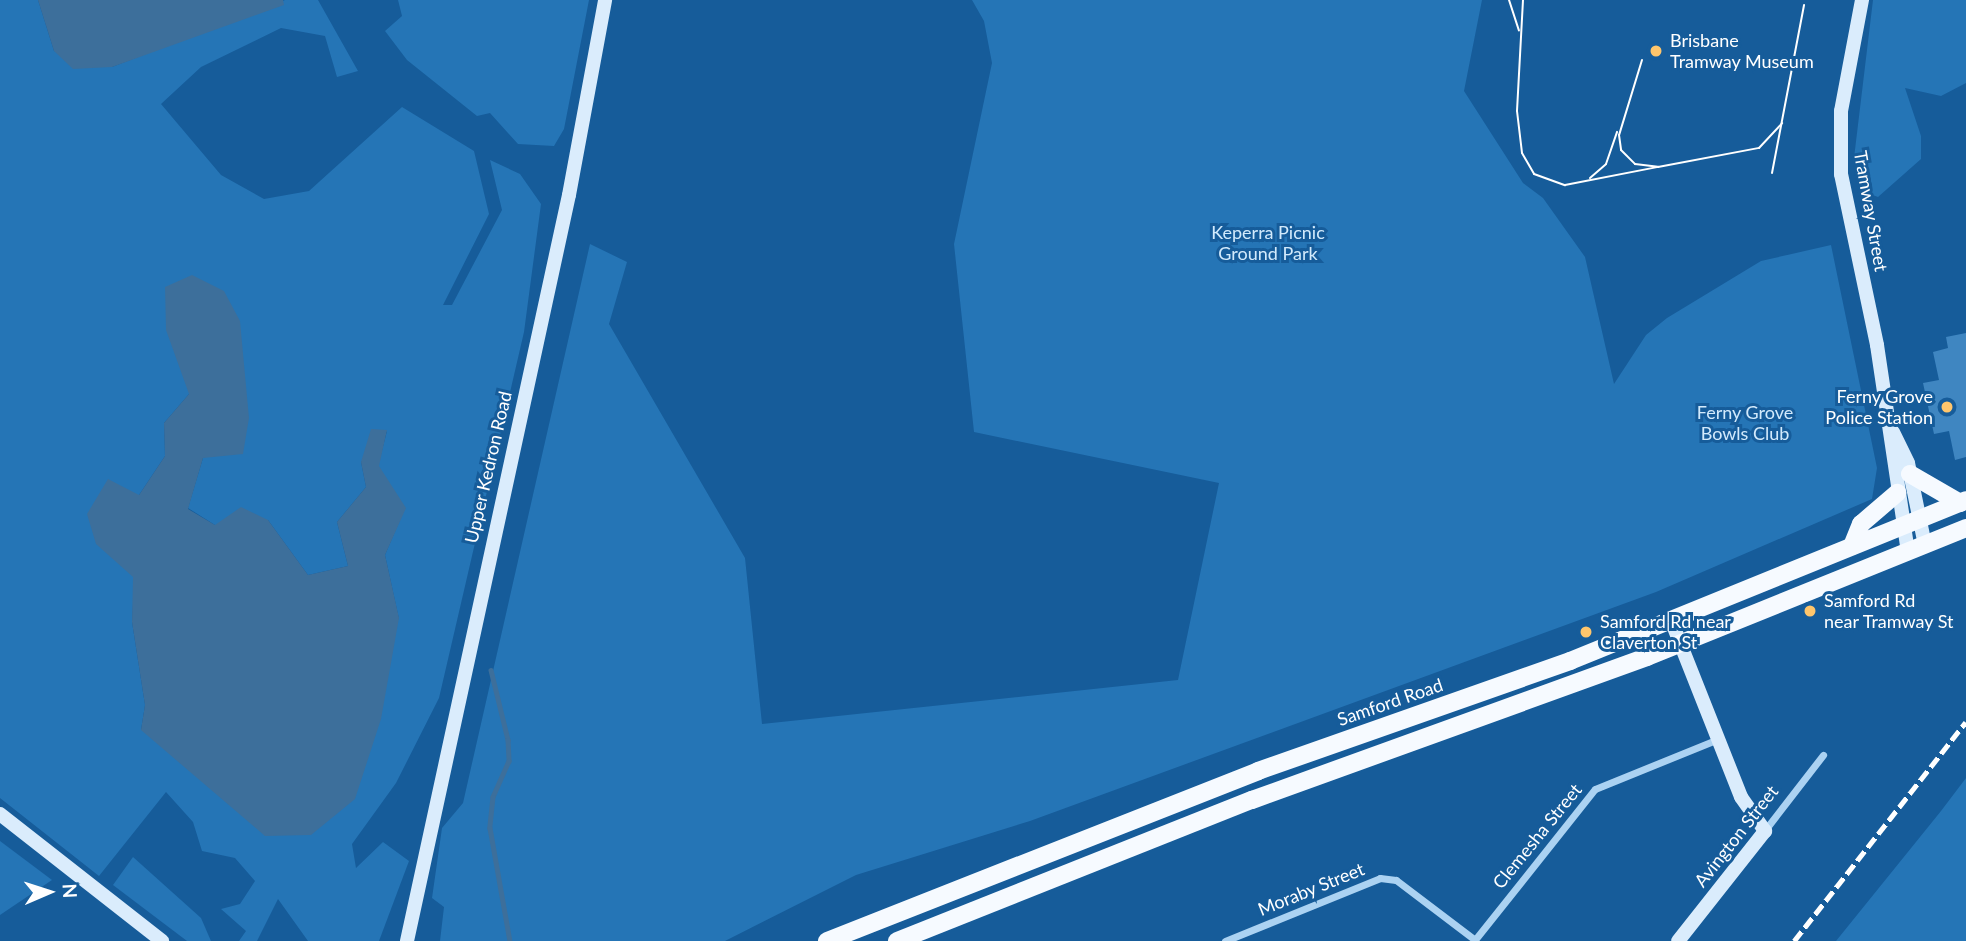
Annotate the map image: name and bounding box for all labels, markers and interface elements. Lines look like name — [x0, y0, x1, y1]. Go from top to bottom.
place label: Brisbane Tramway Museum — [1670, 30, 1814, 72]
marker: Brisbane Tramway Museum — [1648, 43, 1664, 59]
street label: Tramway Street — [1850, 149, 1892, 273]
park label: Keperra Picnic Ground Park — [1211, 222, 1325, 264]
place label: Ferny Grove Police Station — [1825, 386, 1933, 428]
street label: Upper Kedron Road — [460, 389, 516, 545]
marker: Ferny Grove Police Station — [1939, 399, 1955, 415]
park label: Ferny Grove Bowls Club — [1697, 402, 1793, 444]
place label: Samford Rd near Tramway St — [1824, 590, 1955, 632]
marker: Samford Rd near Tramway St — [1802, 603, 1818, 619]
place label: Samford Rd near Claverton St — [1600, 611, 1731, 654]
marker: Samford Rd near Claverton St — [1578, 624, 1594, 640]
street label: Samford Road — [1334, 674, 1446, 730]
street label: Clemesha Street — [1488, 779, 1586, 893]
street label: Avington Street — [1690, 781, 1782, 891]
north arrow — [14, 857, 84, 927]
street label: Moraby Street — [1255, 858, 1367, 920]
text: N — [59, 883, 82, 899]

